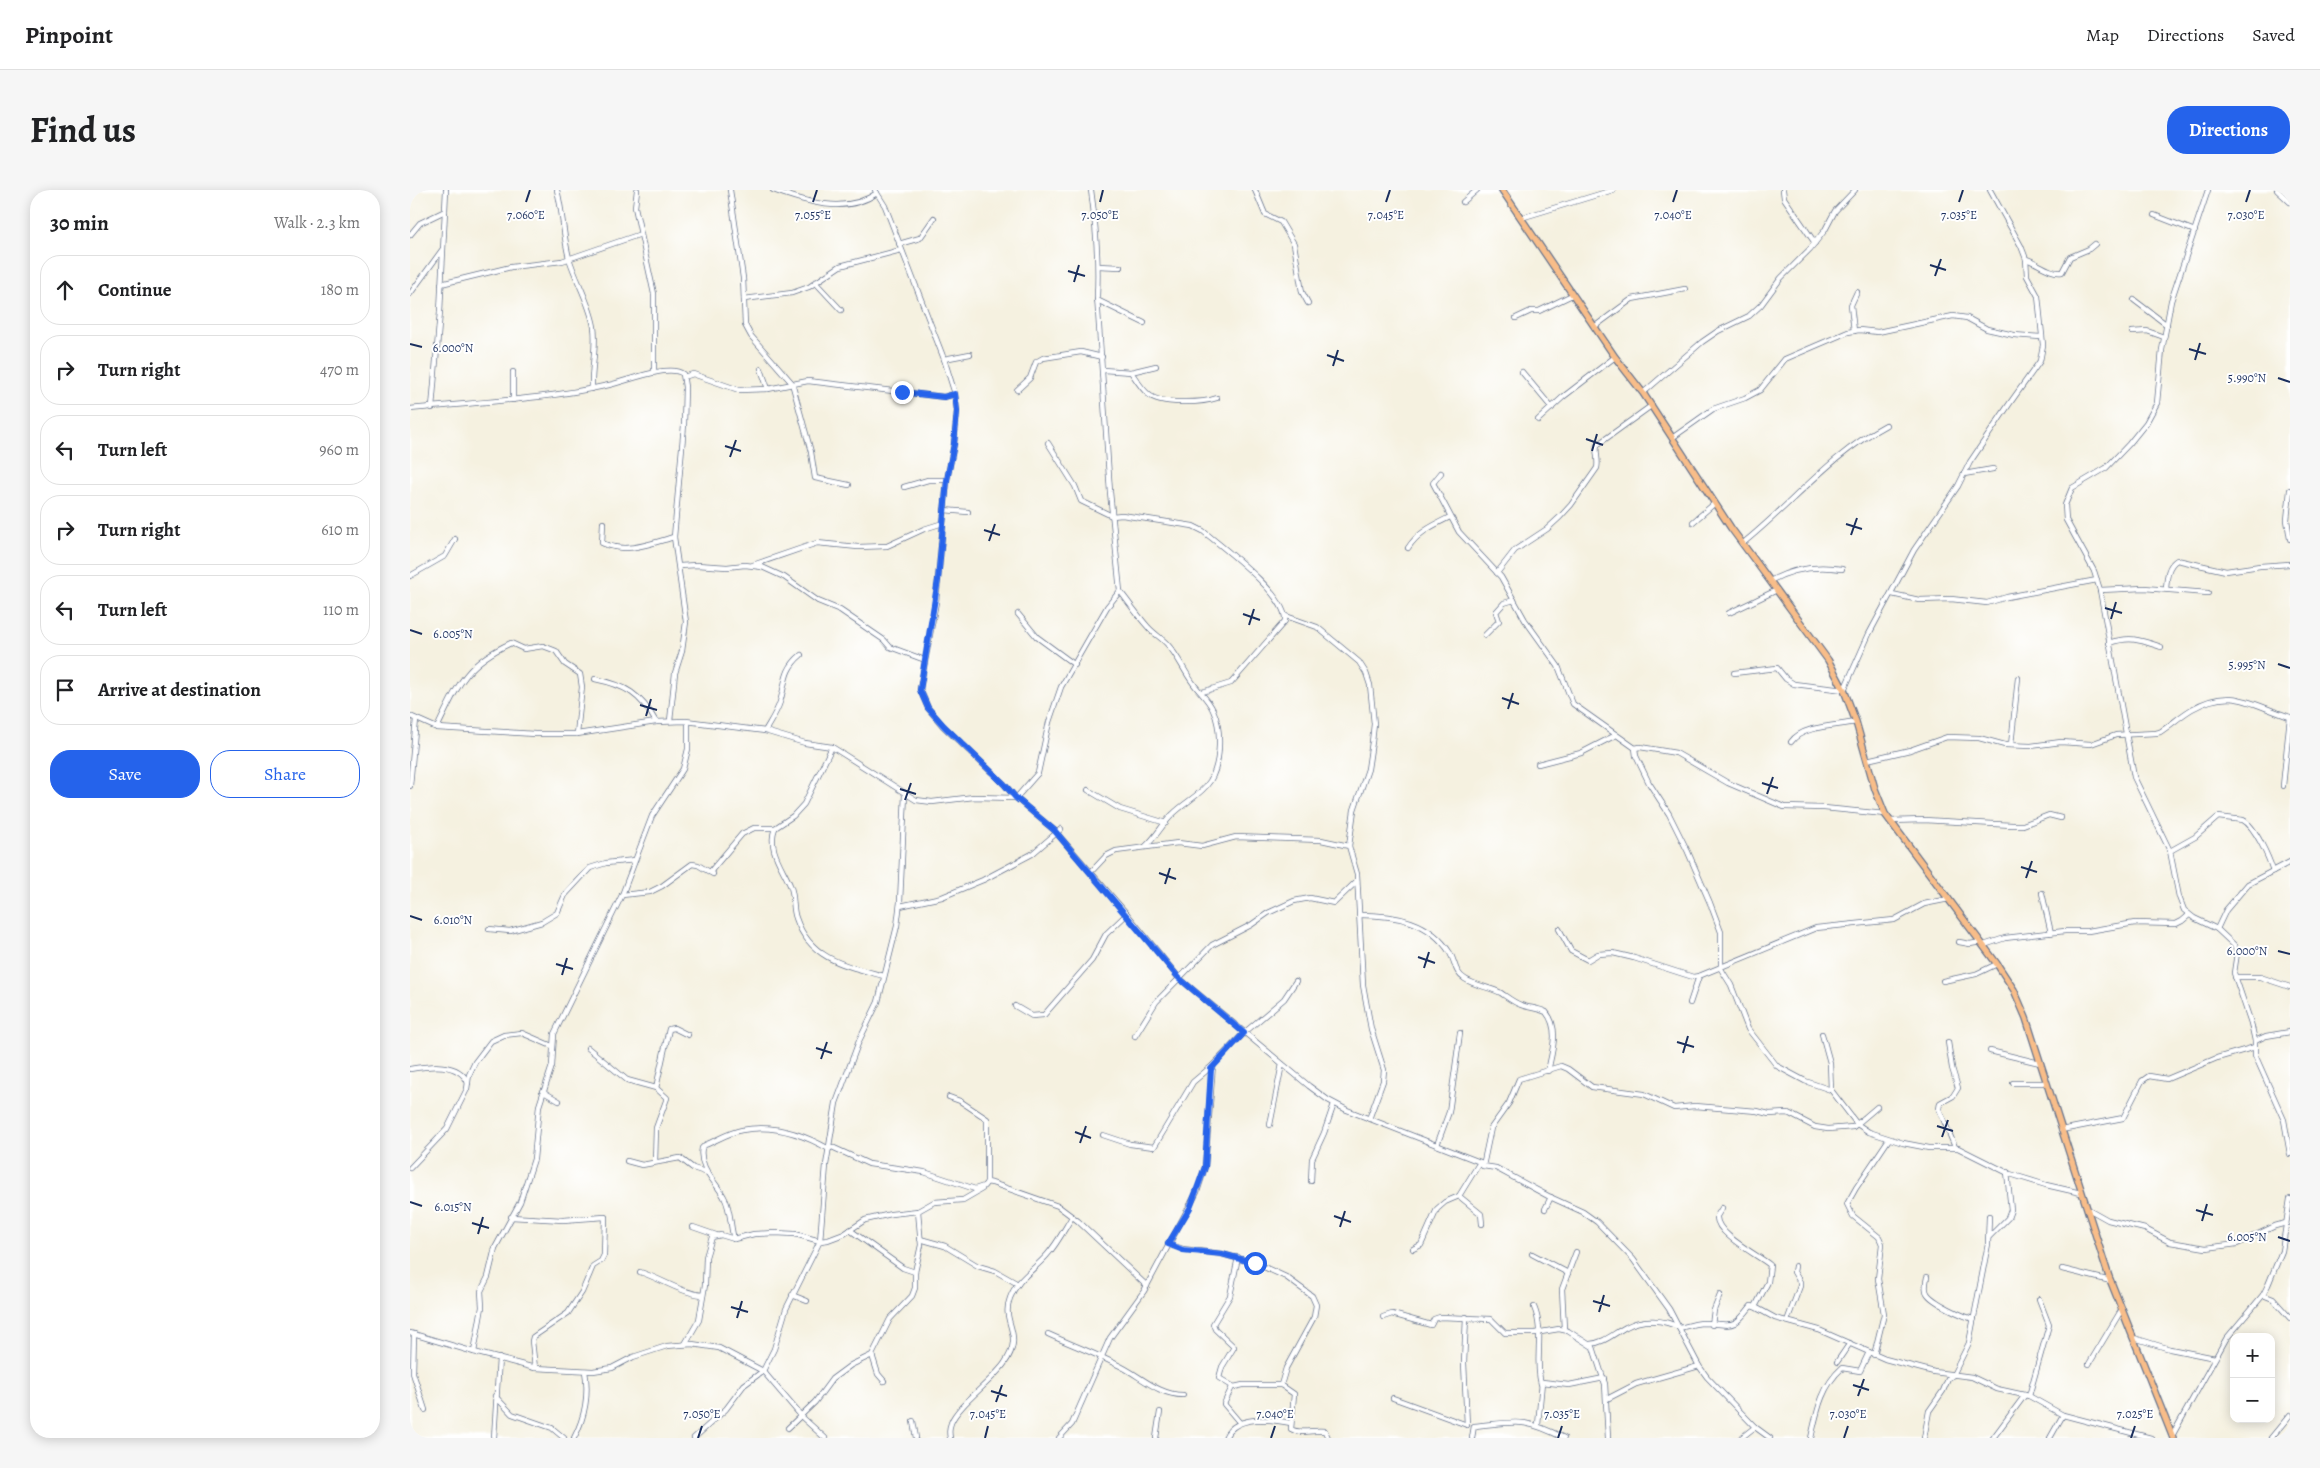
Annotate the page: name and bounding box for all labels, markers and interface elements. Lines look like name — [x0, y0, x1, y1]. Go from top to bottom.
text: Pinpoint — [25, 19, 113, 51]
text: Map — [2086, 23, 2119, 47]
text: Directions — [2147, 23, 2224, 47]
text: Saved — [2252, 23, 2295, 47]
text: Find us — [30, 106, 136, 154]
button: Directions — [2167, 106, 2290, 154]
text: 7.060°E — [507, 207, 545, 223]
text: 7.055°E — [795, 207, 831, 223]
text: 7.050°E — [1081, 207, 1119, 223]
text: 7.045°E — [1368, 207, 1404, 223]
text: 7.040°E — [1654, 207, 1692, 223]
text: 7.035°E — [1941, 207, 1977, 223]
text: 7.030°E — [2227, 207, 2265, 223]
text: 30 min — [50, 209, 109, 237]
text: Walk · 2.3 km — [274, 212, 360, 234]
icon: ahead — [51, 276, 79, 304]
text: Continue — [98, 277, 172, 303]
text: 180 m — [321, 279, 359, 301]
text: 6.000°N — [433, 340, 474, 356]
icon: right — [51, 356, 79, 384]
text: Turn right — [98, 357, 180, 383]
text: 470 m — [320, 359, 359, 381]
text: 5.990°N — [2228, 370, 2267, 386]
route end — [891, 381, 914, 404]
icon: left — [51, 436, 79, 464]
text: Turn left — [98, 437, 167, 463]
text: 960 m — [319, 439, 359, 461]
icon: right — [51, 516, 79, 544]
text: Turn right — [98, 517, 180, 543]
text: 610 m — [321, 519, 359, 541]
icon: left — [51, 596, 79, 624]
text: Turn left — [98, 597, 167, 623]
text: 110 m — [323, 599, 359, 621]
text: 6.005°N — [433, 626, 473, 642]
text: 5.995°N — [2228, 657, 2266, 673]
icon: arrive — [51, 676, 79, 704]
text: Arrive at destination — [98, 677, 261, 703]
button: Save — [50, 750, 200, 798]
button: Share — [210, 750, 360, 798]
text: 6.010°N — [434, 912, 473, 928]
text: 6.000°N — [2227, 943, 2268, 959]
text: 6.015°N — [434, 1199, 472, 1215]
text: 6.005°N — [2227, 1229, 2267, 1245]
route start — [1244, 1252, 1267, 1275]
map controls — [2230, 1333, 2275, 1423]
button: + — [2230, 1333, 2275, 1378]
button: − — [2230, 1378, 2275, 1423]
text: 7.050°E — [683, 1406, 721, 1422]
text: 7.045°E — [970, 1406, 1006, 1422]
text: 7.040°E — [1256, 1406, 1294, 1422]
text: 7.035°E — [1544, 1406, 1580, 1422]
text: 7.030°E — [1829, 1406, 1867, 1422]
text: 7.025°E — [2117, 1406, 2153, 1422]

